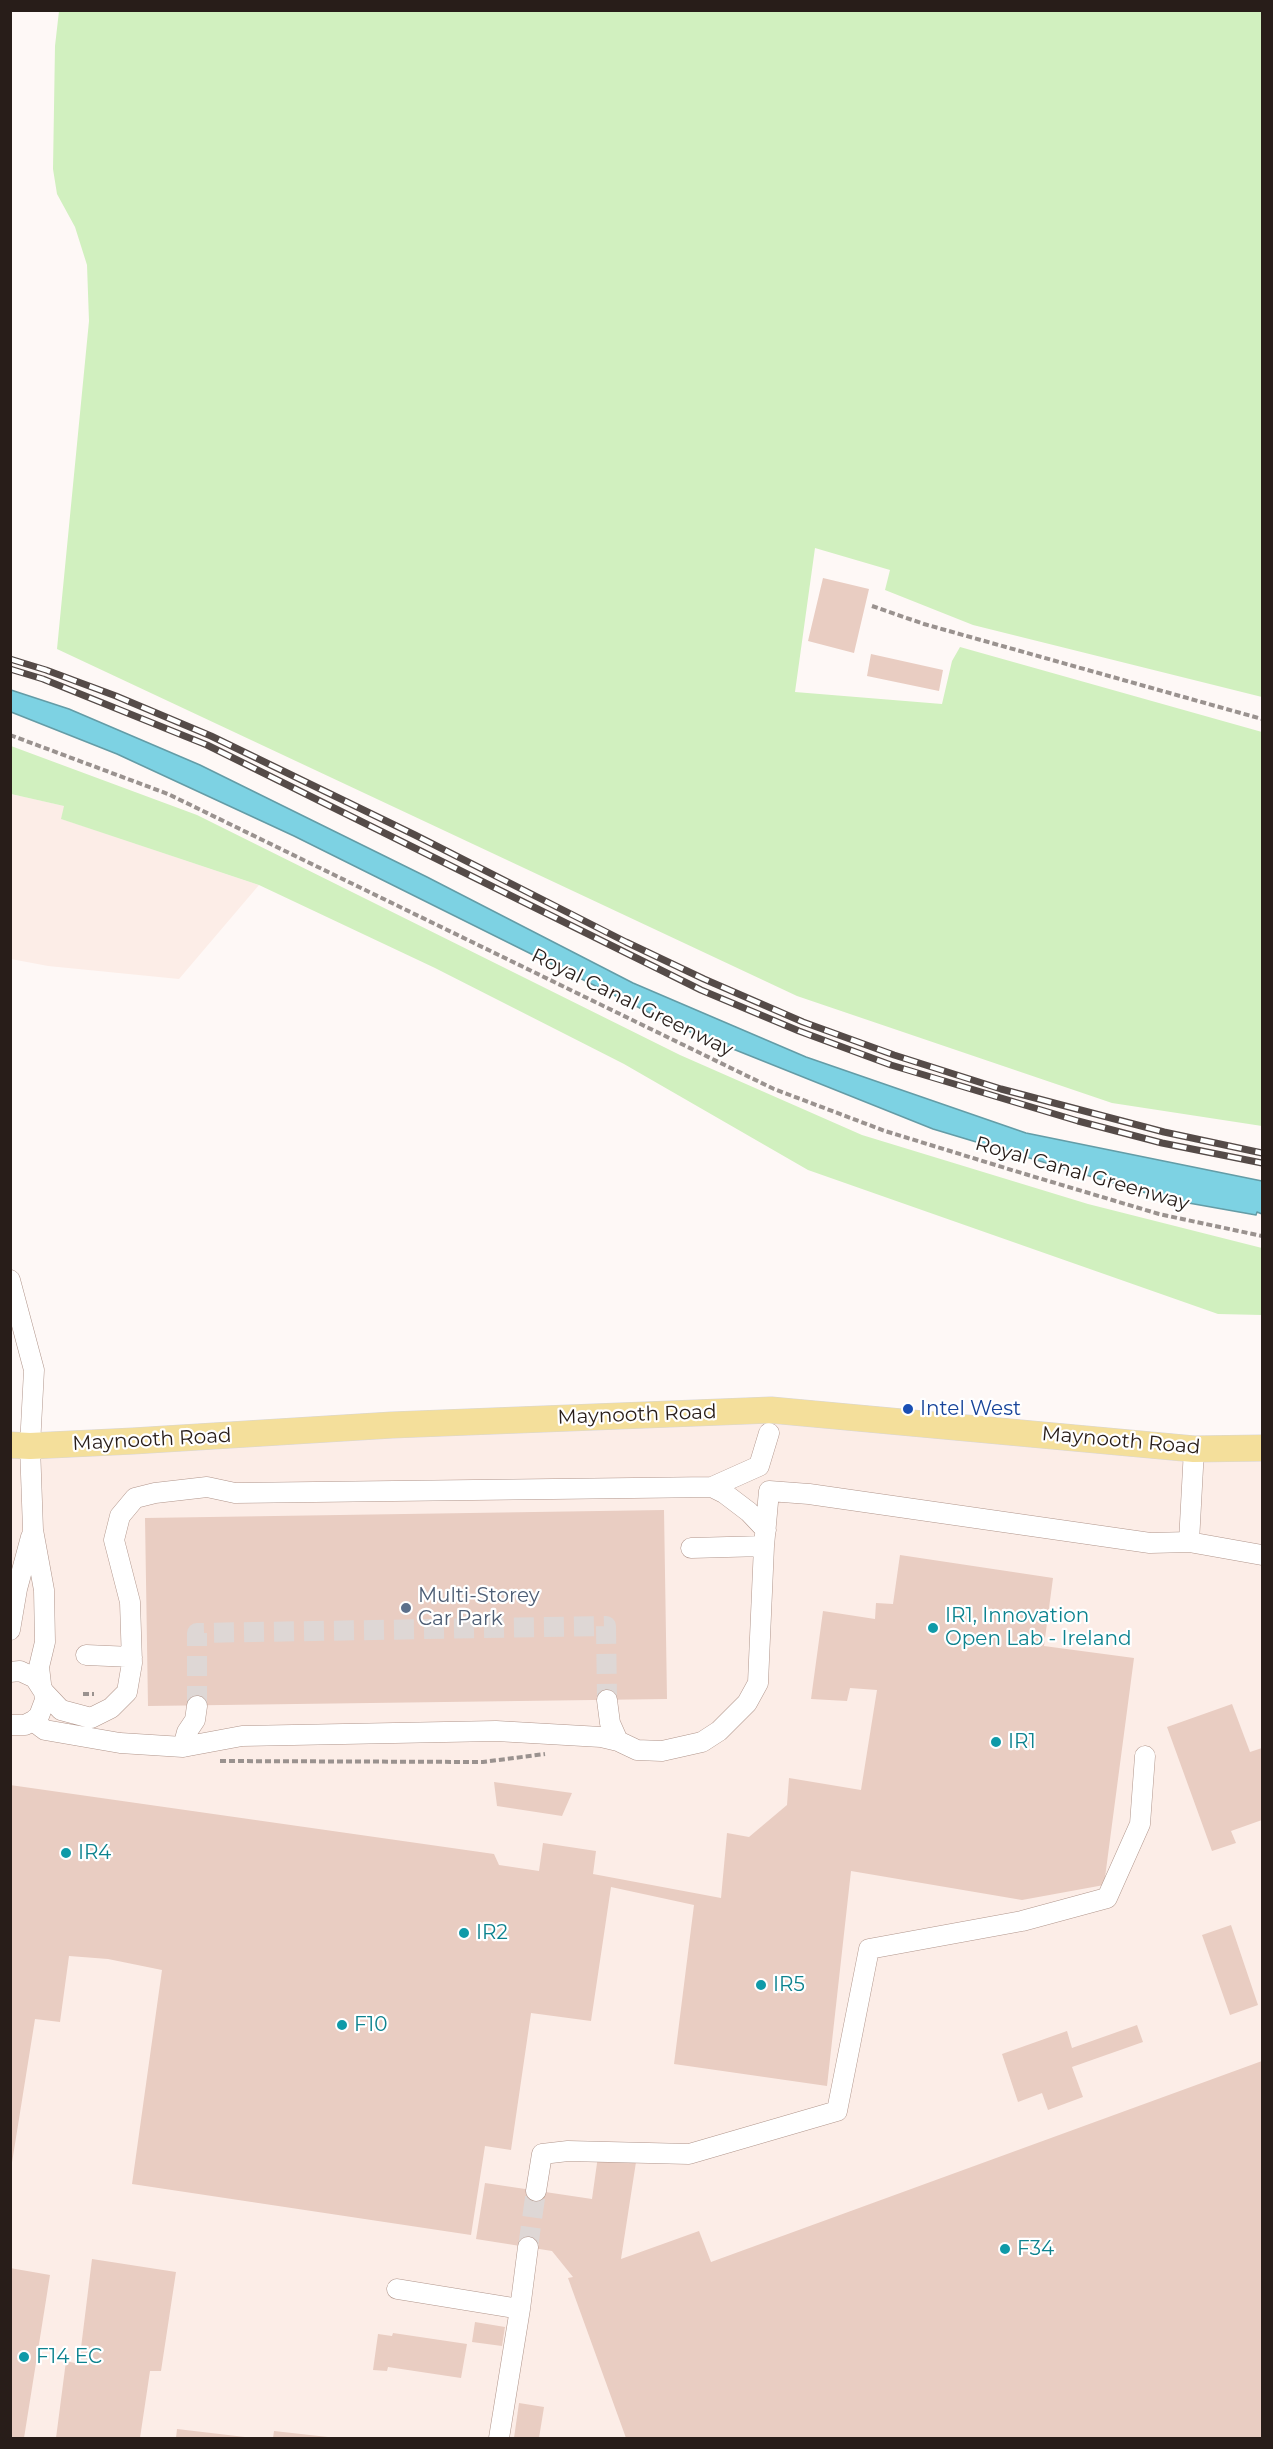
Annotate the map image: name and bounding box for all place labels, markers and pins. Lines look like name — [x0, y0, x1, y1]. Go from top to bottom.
place label: Intel West — [920, 1397, 1021, 1421]
marker: Intel West — [901, 1402, 915, 1416]
place label: Multi-Storey Car Park — [418, 1584, 540, 1631]
marker: Multi-Storey Car Park — [399, 1601, 413, 1615]
place label: IR1, Innovation Open Lab - Ireland — [945, 1604, 1132, 1651]
marker: IR1, Innovation Open Lab - Ireland — [926, 1621, 940, 1635]
place label: IR1 — [1008, 1730, 1036, 1754]
marker: IR1 — [989, 1735, 1003, 1749]
place label: IR4 — [78, 1841, 111, 1865]
marker: IR4 — [59, 1846, 73, 1860]
place label: IR2 — [476, 1921, 508, 1945]
marker: IR2 — [457, 1926, 471, 1940]
place label: IR5 — [773, 1973, 805, 1997]
marker: IR5 — [754, 1978, 768, 1992]
place label: F10 — [354, 2013, 387, 2037]
marker: F10 — [335, 2018, 349, 2032]
place label: F34 — [1017, 2237, 1054, 2261]
marker: F34 — [998, 2242, 1012, 2256]
place label: F14 EC — [36, 2345, 102, 2369]
marker: F14 EC — [17, 2350, 31, 2364]

